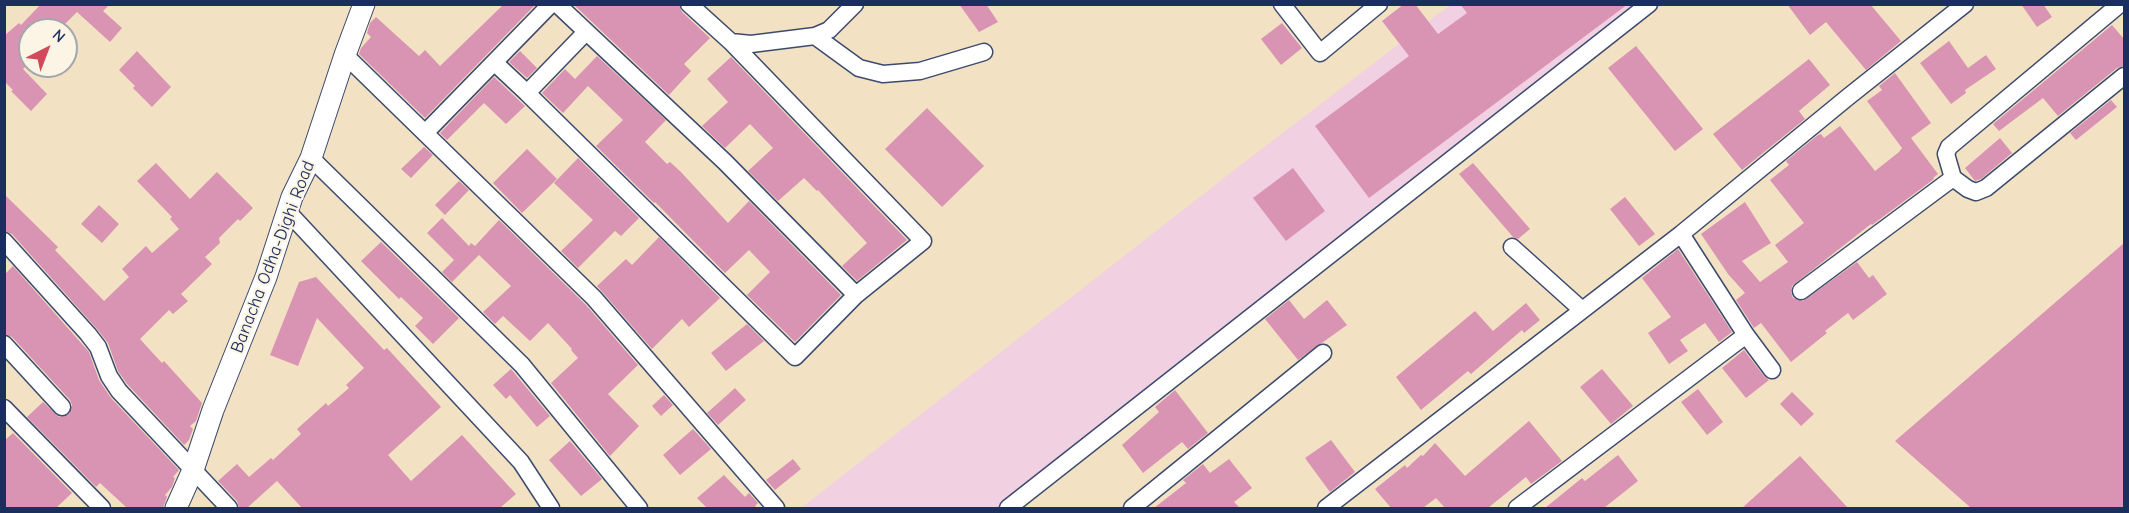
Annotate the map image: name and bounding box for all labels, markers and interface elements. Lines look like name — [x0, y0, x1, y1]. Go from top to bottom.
north arrow — [18, 18, 78, 78]
text: N — [49, 26, 69, 46]
street label: Banacha Odha-Dighi Road — [226, 158, 320, 356]

